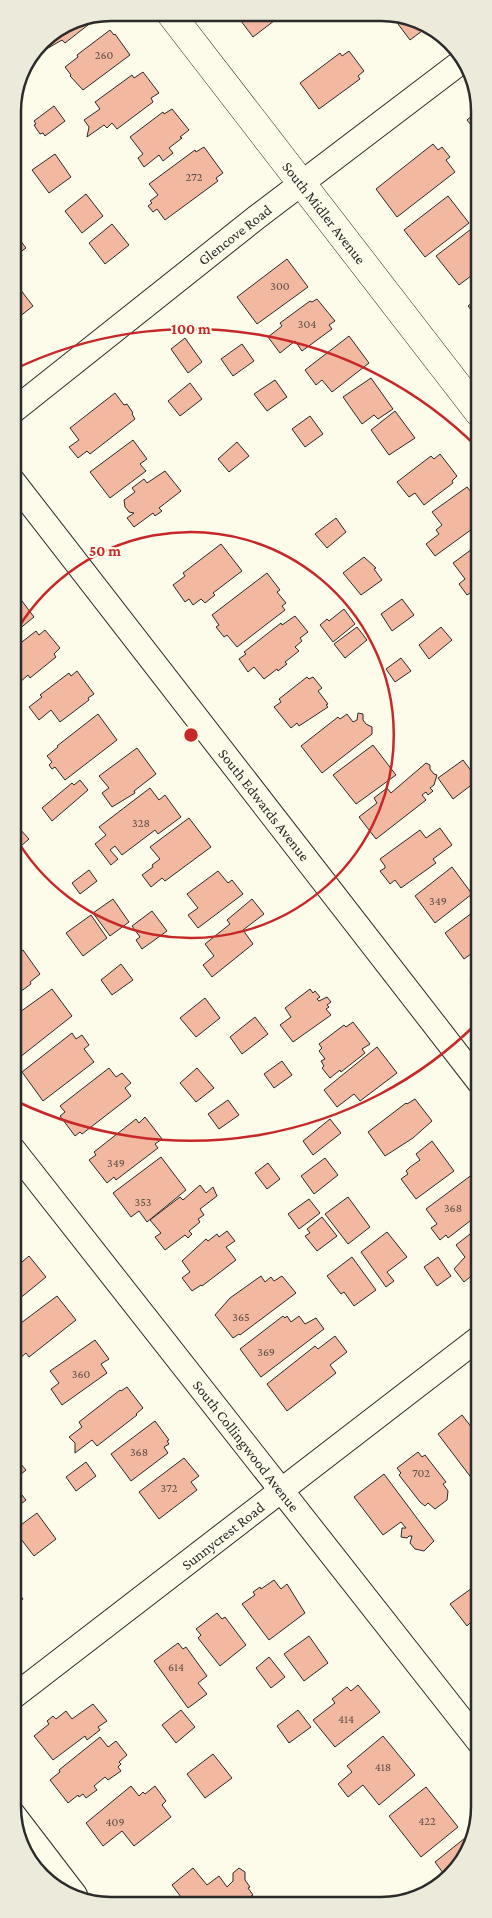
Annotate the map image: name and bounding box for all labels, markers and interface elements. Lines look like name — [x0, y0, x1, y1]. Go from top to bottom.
house number: 260 — [95, 48, 114, 62]
street label: South Midler Avenue — [279, 159, 369, 268]
house number: 272 — [186, 170, 203, 184]
street label: Glencove Road — [195, 201, 275, 268]
house number: 300 — [270, 279, 290, 293]
house number: 304 — [298, 317, 316, 331]
text: 100 m — [171, 321, 211, 337]
text: 50 m — [89, 543, 121, 559]
centre of rings — [182, 726, 200, 744]
street label: South Edwards Avenue — [215, 746, 313, 865]
house number: 328 — [132, 816, 150, 830]
house number: 349 — [429, 894, 447, 908]
house number: 349 — [107, 1156, 125, 1170]
house number: 353 — [135, 1195, 152, 1209]
house number: 368 — [444, 1201, 462, 1215]
house number: 365 — [232, 1310, 250, 1324]
house number: 369 — [257, 1345, 275, 1359]
house number: 360 — [72, 1367, 91, 1381]
street label: South Collingwood Avenue — [189, 1377, 302, 1516]
house number: 368 — [130, 1445, 148, 1459]
house number: 702 — [412, 1466, 430, 1480]
house number: 372 — [161, 1481, 178, 1495]
street label: Sunnycrest Road — [179, 1499, 268, 1574]
house number: 614 — [168, 1660, 184, 1674]
house number: 414 — [338, 1712, 354, 1726]
house number: 418 — [375, 1760, 391, 1774]
house number: 422 — [418, 1814, 436, 1828]
house number: 409 — [105, 1815, 125, 1829]

